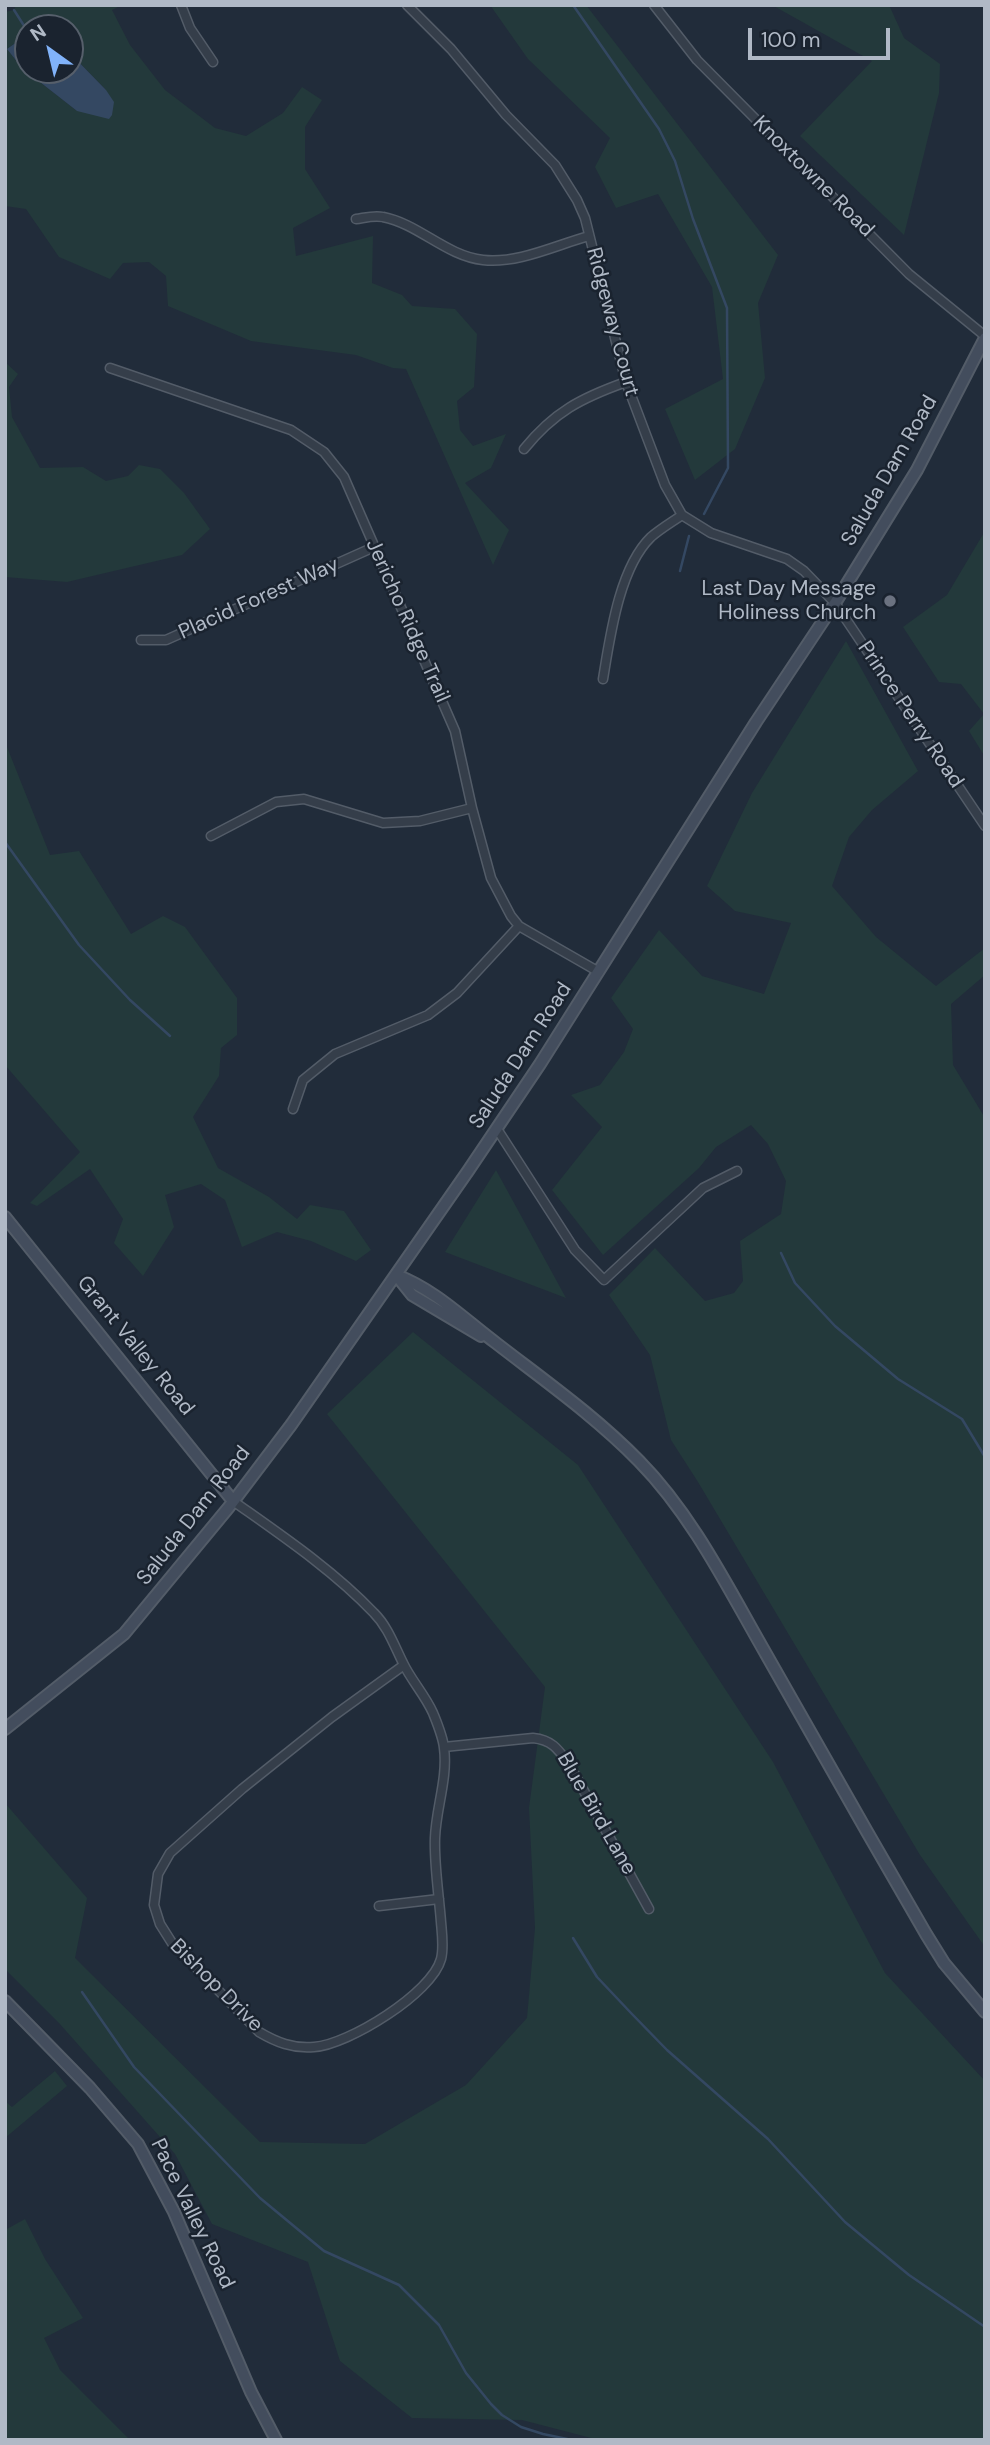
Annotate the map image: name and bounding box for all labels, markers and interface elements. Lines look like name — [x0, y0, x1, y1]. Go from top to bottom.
north arrow — [14, 14, 84, 84]
scale bar — [752, 14, 894, 58]
text: N — [25, 19, 51, 47]
text: 100 m — [761, 26, 821, 54]
street label: Knoxtowne Road — [747, 111, 879, 243]
street label: Ridgeway Court — [580, 245, 644, 399]
street label: Saluda Dam Road — [837, 391, 943, 551]
street label: Jericho Ridge Trail — [360, 535, 454, 707]
street label: Placid Forest Way — [175, 552, 343, 646]
place label: Last Day Message Holiness Church — [701, 576, 876, 626]
marker: Last Day Message Holiness Church — [882, 593, 898, 609]
street label: Prince Perry Road — [852, 637, 968, 793]
street label: Saluda Dam Road — [464, 978, 578, 1134]
street label: Grant Valley Road — [71, 1271, 199, 1421]
street label: Saluda Dam Road — [132, 1441, 256, 1591]
street label: Blue Bird Lane — [551, 1748, 641, 1880]
street label: Bishop Drive — [164, 1934, 268, 2038]
street label: Pace Valley Road — [145, 2135, 239, 2293]

